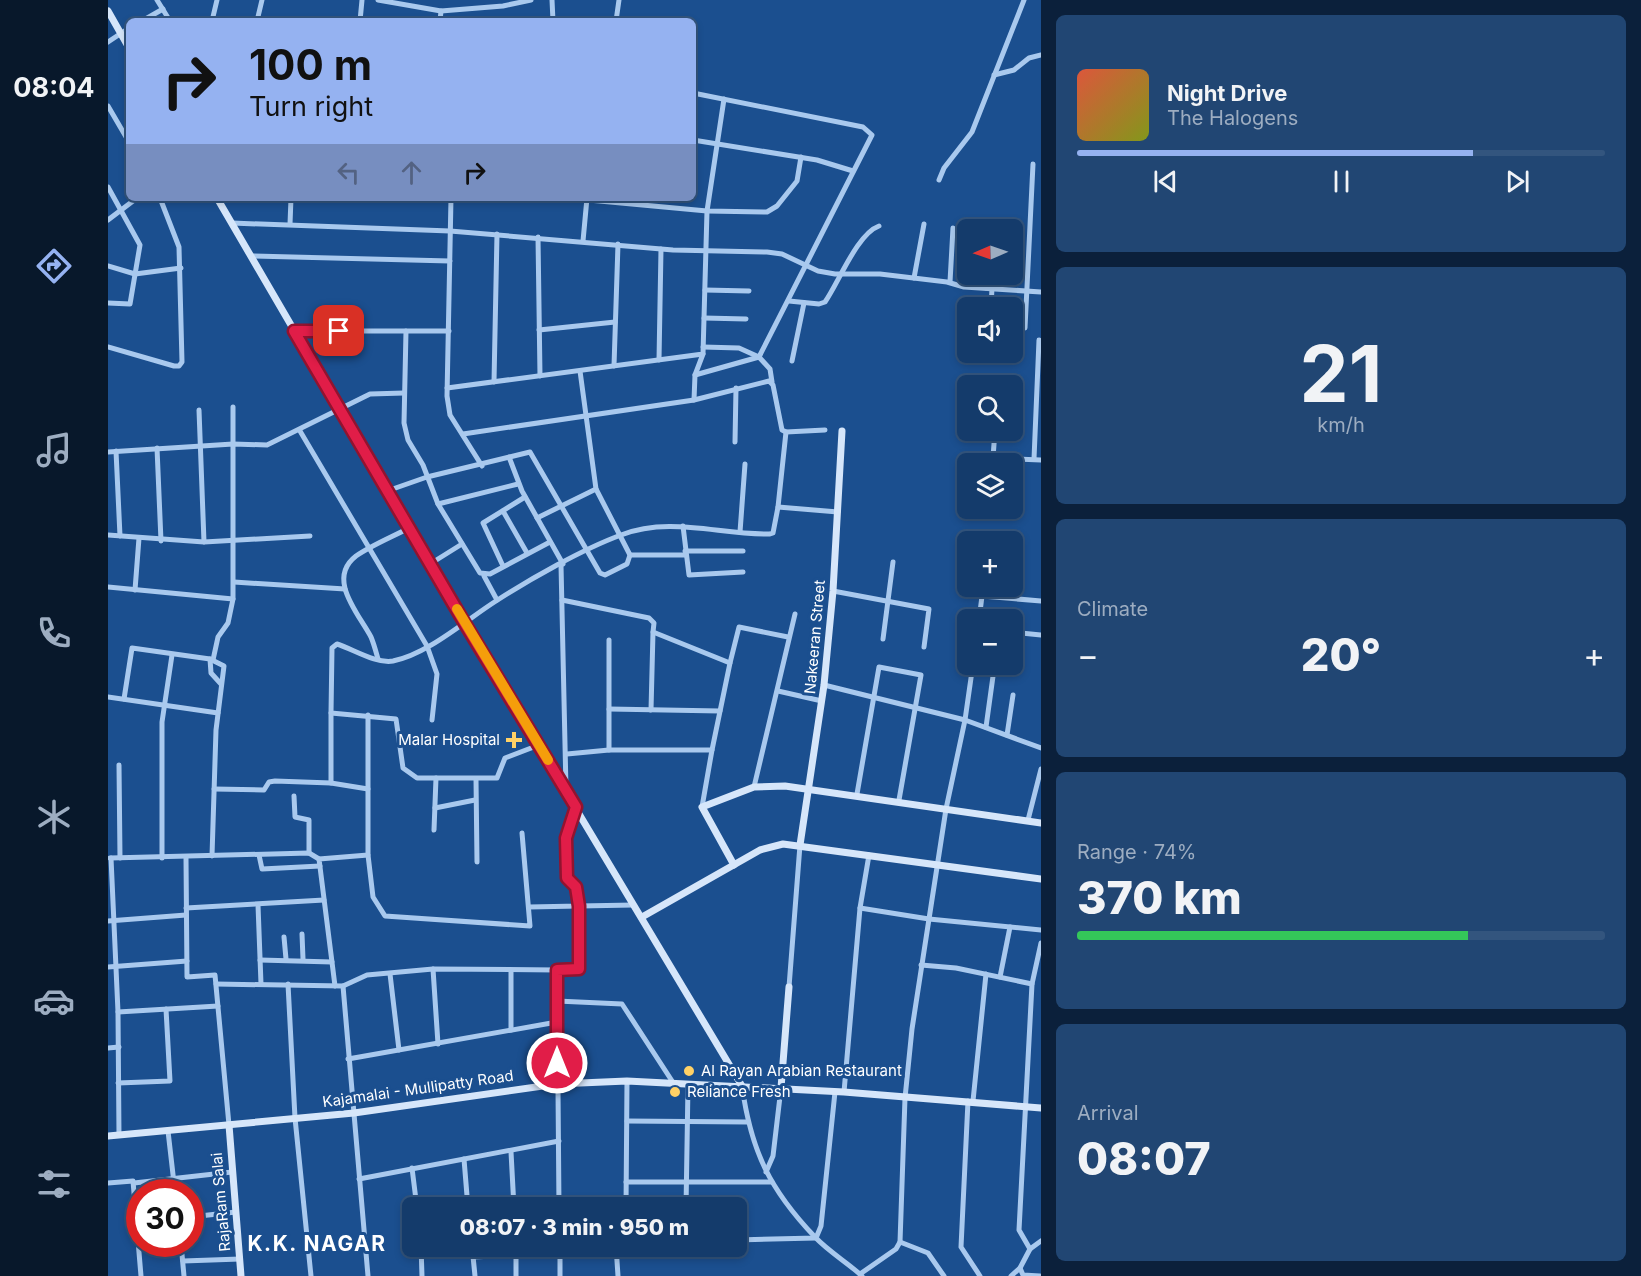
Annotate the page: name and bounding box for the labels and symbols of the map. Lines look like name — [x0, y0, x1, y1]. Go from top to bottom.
north arrow — [957, 219, 1023, 285]
pin — [313, 305, 364, 356]
street label: Nakeeran Street — [800, 579, 829, 695]
place label: Malar Hospital — [398, 730, 500, 749]
marker: Malar Hospital — [505, 731, 523, 749]
position arrow — [525, 1031, 589, 1095]
place label: Al Rayan Arabian Restaurant — [701, 1061, 902, 1080]
marker: Al Rayan Arabian Restaurant — [682, 1064, 696, 1078]
street label: Kajamalai - Mullipatty Road — [321, 1066, 515, 1111]
place label: Reliance Fresh — [687, 1082, 791, 1101]
marker: Reliance Fresh — [668, 1085, 682, 1099]
street label: RajaRam Salai — [207, 1152, 234, 1252]
speed limit sign: 30 — [126, 1179, 204, 1257]
district label: K.K. NAGAR — [248, 1231, 386, 1256]

